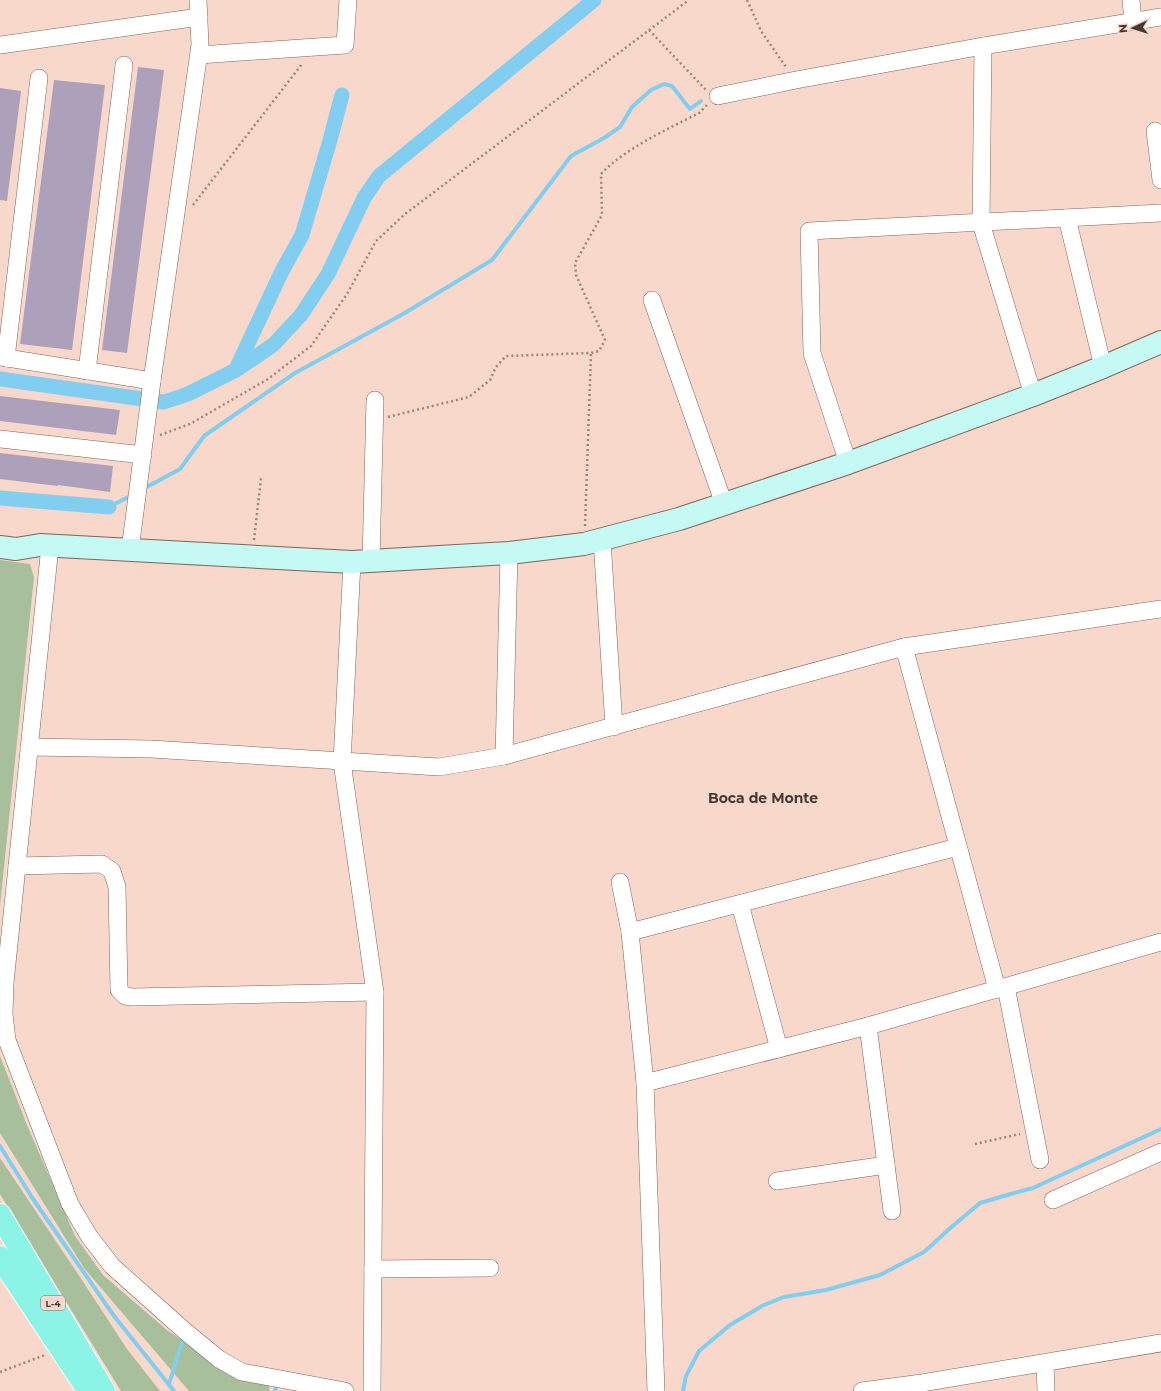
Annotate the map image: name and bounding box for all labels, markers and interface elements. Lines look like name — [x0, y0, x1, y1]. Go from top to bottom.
north arrow — [1113, 8, 1153, 48]
text: N — [1116, 24, 1130, 34]
district label: Boca de Monte — [708, 789, 818, 807]
road number: L-4 — [41, 1296, 65, 1310]

